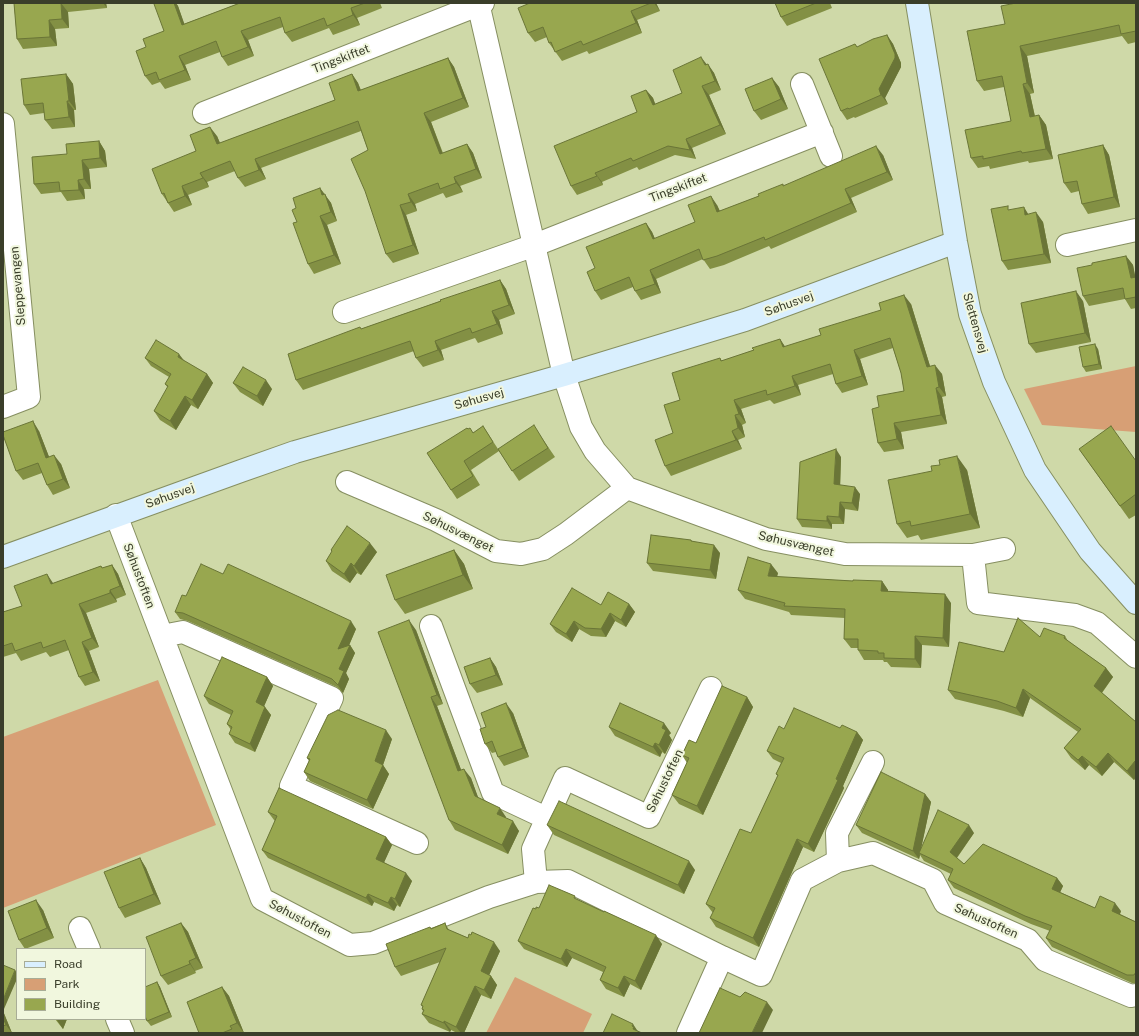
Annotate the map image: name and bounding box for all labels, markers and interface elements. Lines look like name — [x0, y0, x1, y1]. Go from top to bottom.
street label: Tingskiftet — [310, 41, 372, 77]
street label: Tingskiftet — [647, 170, 709, 206]
street label: Sleppevangen — [7, 246, 29, 326]
street label: Søhusvej — [763, 289, 815, 319]
street label: Slettensvej — [960, 291, 990, 355]
street label: Søhusvej — [453, 385, 505, 413]
street label: Søhusvej — [144, 481, 196, 511]
street label: Søhusvænget — [420, 509, 496, 555]
street label: Søhusvænget — [757, 528, 835, 560]
street label: Søhustoften — [120, 541, 158, 611]
street label: Søhustoften — [644, 747, 686, 815]
street label: Søhustoften — [266, 897, 334, 941]
street label: Søhustoften — [952, 900, 1020, 942]
legend — [16, 948, 146, 1020]
text: Road — [54, 957, 82, 971]
text: Park — [54, 977, 80, 991]
text: Building — [54, 997, 100, 1011]

